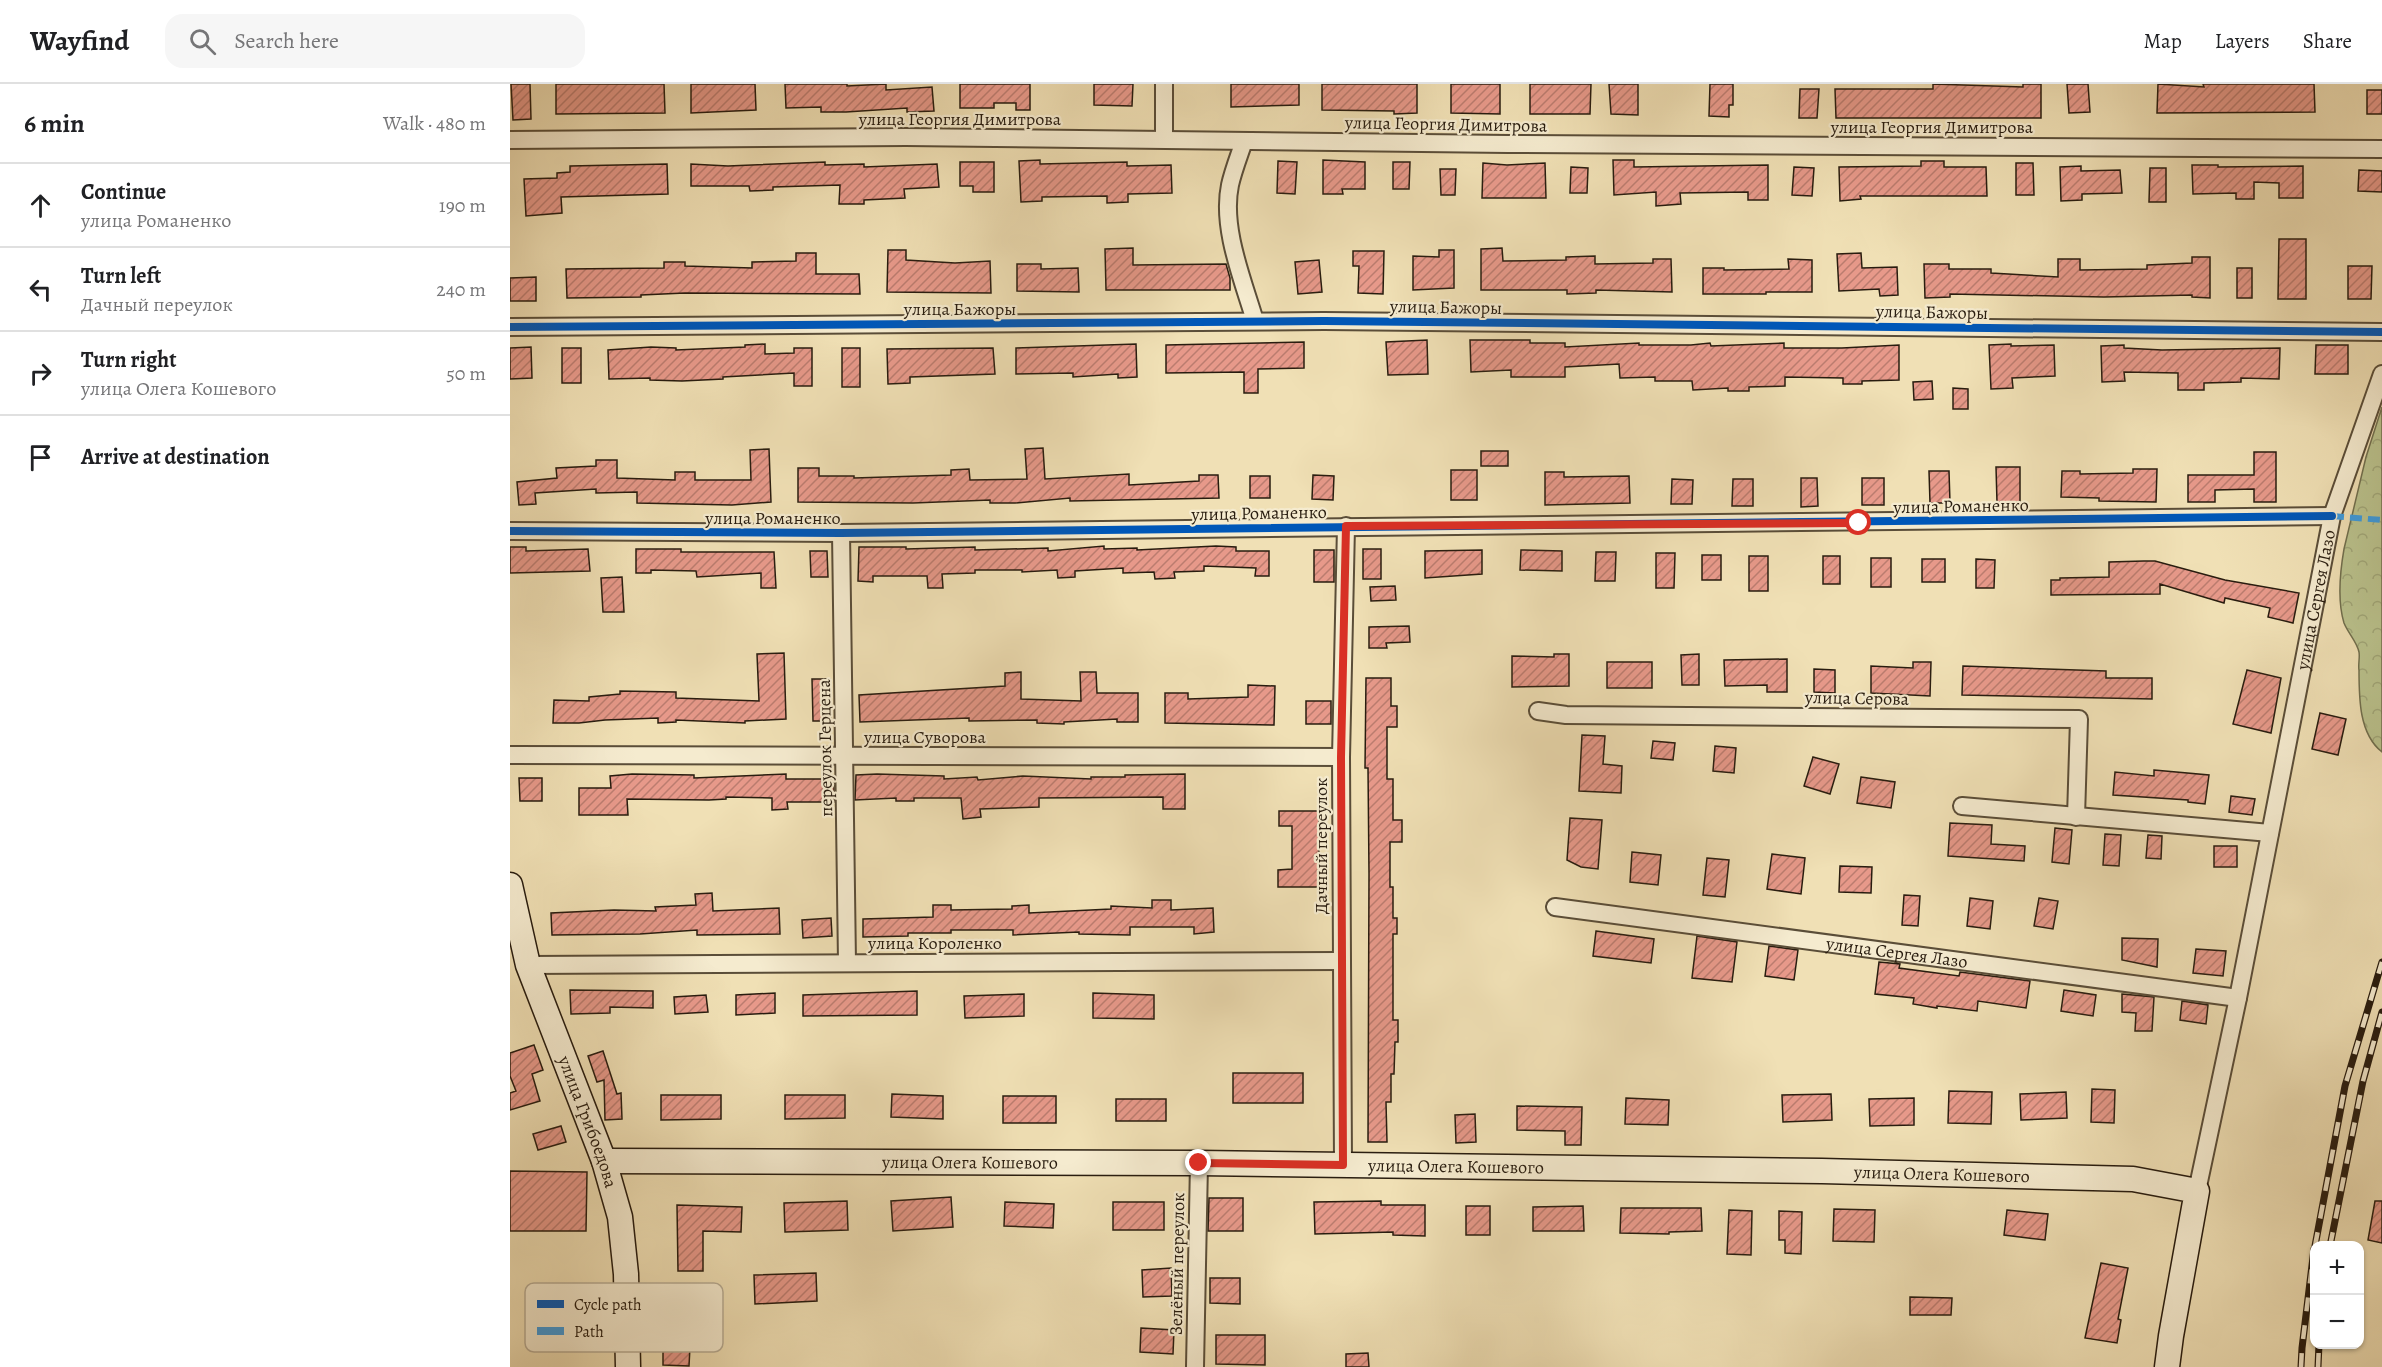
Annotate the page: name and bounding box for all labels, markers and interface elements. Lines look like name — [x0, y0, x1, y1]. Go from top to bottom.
search box — [165, 14, 585, 68]
text: Wayfind — [30, 22, 129, 60]
icon: search — [186, 25, 219, 58]
text: Search here — [234, 26, 339, 56]
text: Map — [2143, 27, 2182, 55]
text: Layers — [2215, 27, 2270, 55]
text: Share — [2303, 27, 2352, 55]
text: 6 min — [24, 106, 85, 141]
street label: улица Георгия Димитрова — [858, 107, 1062, 131]
text: Walk · 480 m — [383, 110, 486, 137]
street label: улица Георгия Димитрова — [1344, 110, 1548, 138]
street label: улица Георгия Димитрова — [1830, 115, 2034, 139]
text: Continue — [81, 177, 166, 207]
icon: ahead — [24, 189, 57, 222]
text: 190 m — [439, 192, 486, 219]
text: улица Романенко — [81, 207, 231, 234]
text: Turn left — [81, 261, 161, 291]
icon: left — [24, 273, 57, 306]
text: 240 m — [436, 276, 486, 303]
text: Дачный переулок — [81, 291, 233, 318]
street label: улица Бажоры — [1389, 294, 1502, 320]
street label: улица Бажоры — [903, 297, 1016, 321]
street label: улица Бажоры — [1875, 299, 1988, 325]
text: Turn right — [81, 345, 177, 375]
icon: right — [24, 357, 57, 390]
text: 50 m — [446, 360, 486, 387]
text: улица Олега Кошевого — [81, 375, 276, 402]
icon: arrive — [24, 441, 57, 474]
text: Arrive at destination — [81, 442, 270, 472]
street label: улица Романенко — [1892, 493, 2029, 519]
street label: улица Романенко — [1190, 500, 1327, 526]
street label: улица Романенко — [704, 506, 841, 530]
route start — [1845, 509, 1871, 535]
street label: улица Сергея Лазо — [2290, 528, 2341, 673]
street label: переулок Герцена — [812, 678, 838, 817]
street label: улица Серова — [1804, 685, 1910, 711]
street label: улица Суворова — [863, 725, 987, 749]
street label: Дачный переулок — [1309, 778, 1333, 914]
street label: улица Короленко — [867, 931, 1002, 955]
street label: улица Сергея Лазо — [1824, 931, 1969, 974]
street label: улица Грибоедова — [552, 1051, 623, 1191]
route end — [1185, 1149, 1211, 1175]
street label: улица Олега Кошевого — [881, 1150, 1058, 1175]
street label: улица Олега Кошевого — [1367, 1153, 1544, 1179]
street label: улица Олега Кошевого — [1853, 1160, 2030, 1188]
street label: Зелёный переулок — [1164, 1192, 1190, 1336]
map controls — [2310, 1241, 2364, 1349]
button: + — [2310, 1241, 2364, 1295]
legend — [525, 1283, 723, 1352]
text: Cycle path — [574, 1294, 642, 1316]
button: − — [2310, 1295, 2364, 1349]
text: Path — [574, 1321, 604, 1343]

